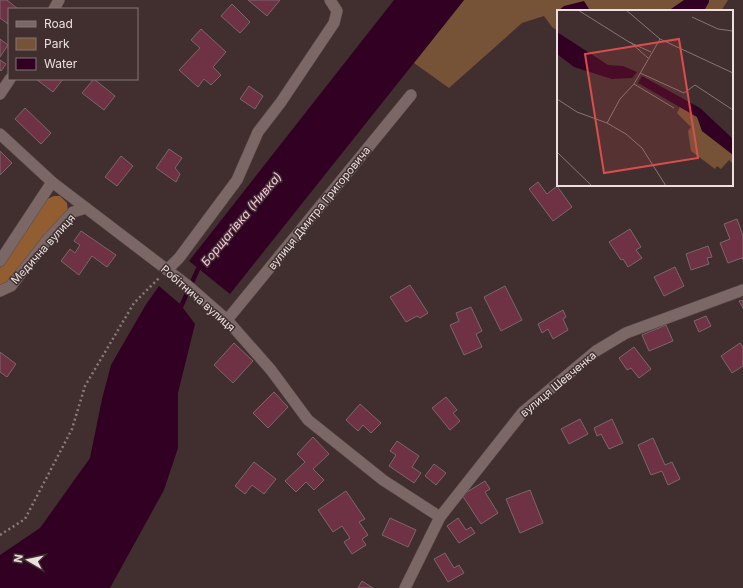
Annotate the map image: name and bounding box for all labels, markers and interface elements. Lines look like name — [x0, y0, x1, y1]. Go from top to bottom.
legend — [8, 8, 138, 80]
inset map — [557, 10, 733, 186]
text: Road — [44, 16, 73, 31]
text: Park — [44, 36, 70, 51]
text: Water — [44, 56, 78, 71]
street label: вулиця Дмитра Григоровича — [265, 143, 373, 273]
water label: Борщагівка (Нивка) — [197, 169, 285, 269]
street label: Медична вулиця — [8, 211, 78, 287]
street label: Робітнича вулиця — [158, 262, 238, 334]
street label: вулиця Шевченка — [517, 348, 599, 420]
north arrow — [8, 540, 48, 580]
text: N — [11, 553, 26, 564]

